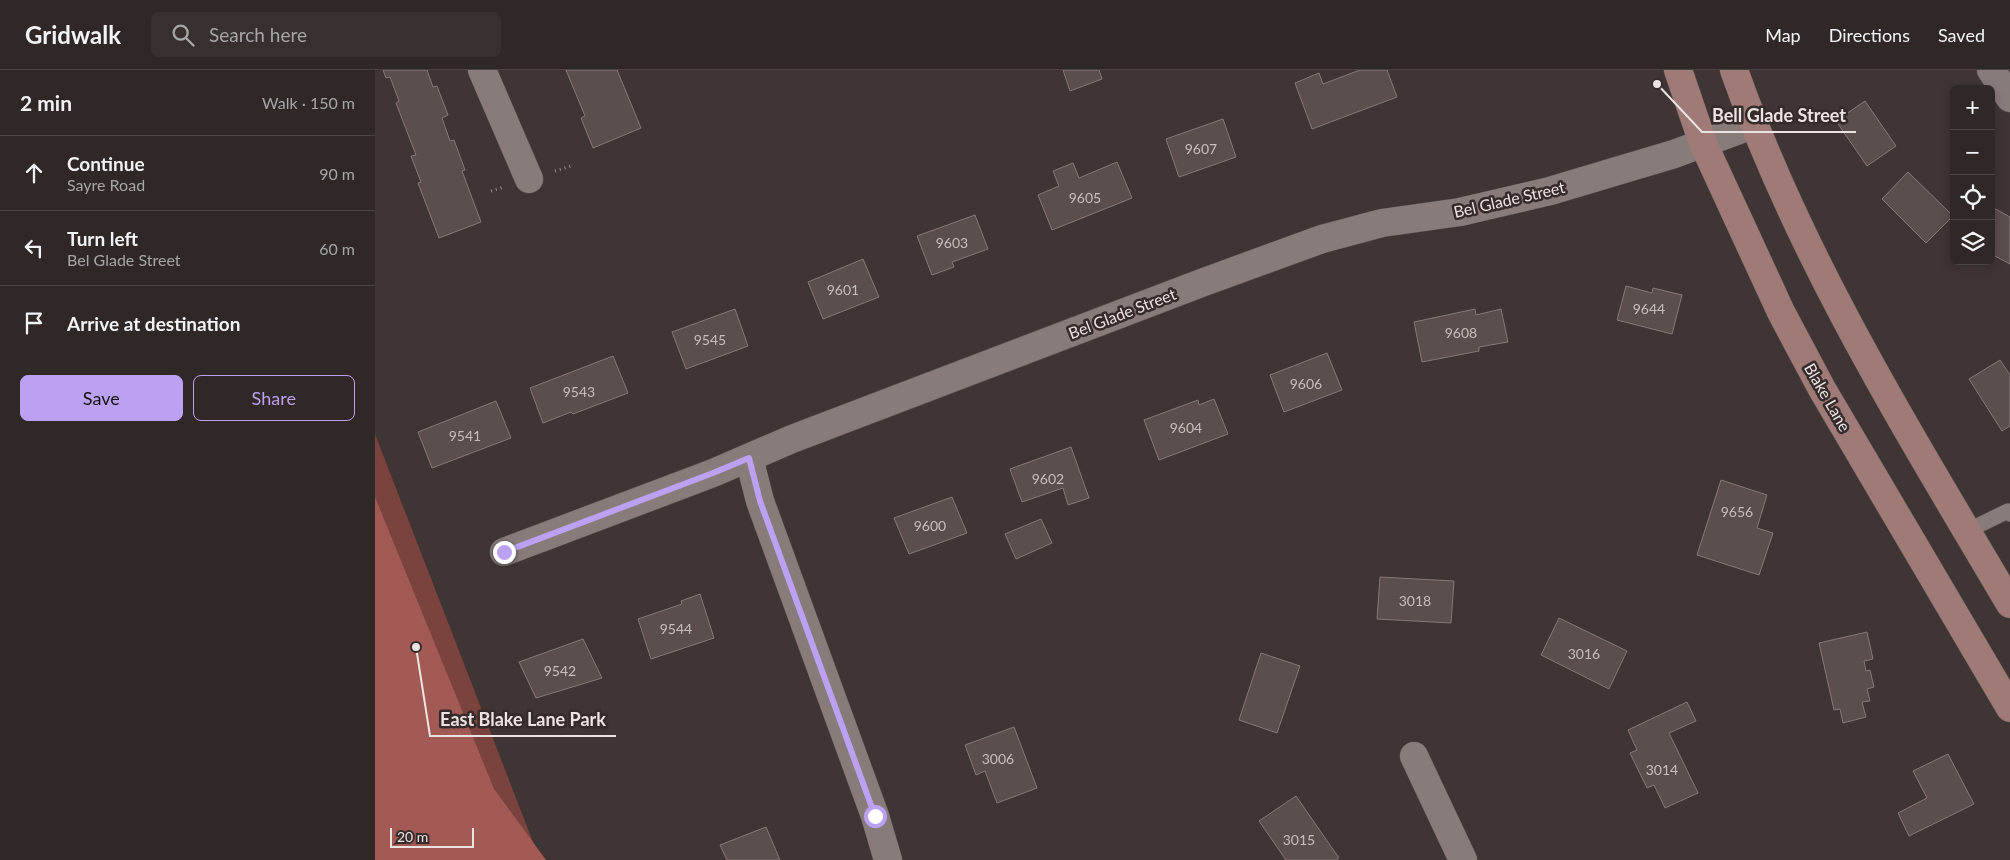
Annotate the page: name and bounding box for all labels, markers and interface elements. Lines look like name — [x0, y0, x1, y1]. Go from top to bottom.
search box — [151, 12, 501, 57]
text: Gridwalk — [25, 20, 121, 49]
icon: search — [169, 21, 197, 49]
text: Search here — [209, 23, 307, 46]
text: Map — [1765, 24, 1801, 46]
text: Directions — [1829, 24, 1910, 46]
text: Saved — [1938, 24, 1985, 46]
map controls — [1950, 85, 1995, 265]
button: + — [1950, 85, 1995, 130]
text: 2 min — [20, 90, 72, 115]
text: Walk · 150 m — [262, 93, 355, 112]
callout: Bell Glade Street — [1702, 99, 1856, 132]
text: Bell Glade Street — [1712, 104, 1846, 126]
button: − — [1950, 130, 1995, 175]
house number: 9607 — [1185, 140, 1217, 157]
text: Continue — [67, 152, 145, 175]
icon: ahead — [20, 159, 48, 187]
text: 90 m — [319, 164, 355, 183]
text: Sayre Road — [67, 175, 145, 194]
button: locate — [1950, 175, 1995, 220]
street label: Bel Glade Street — [1452, 177, 1567, 221]
house number: 9605 — [1069, 189, 1101, 206]
button: layers — [1950, 220, 1995, 265]
text: Turn left — [67, 227, 138, 250]
icon: left — [20, 234, 48, 262]
house number: 9603 — [936, 234, 968, 251]
text: 60 m — [319, 239, 355, 258]
text: Bel Glade Street — [67, 250, 181, 269]
house number: 9601 — [827, 281, 859, 298]
street label: Bel Glade Street — [1066, 284, 1179, 342]
house number: 9644 — [1633, 300, 1665, 317]
icon: arrive — [20, 309, 48, 337]
text: Arrive at destination — [67, 312, 240, 335]
house number: 9608 — [1445, 324, 1477, 341]
house number: 9545 — [694, 331, 726, 348]
street label: Blake Lane — [1801, 359, 1855, 435]
button: Save — [20, 375, 183, 421]
button: Share — [193, 375, 355, 421]
house number: 9606 — [1290, 375, 1322, 392]
house number: 9543 — [563, 383, 595, 400]
house number: 9604 — [1170, 419, 1202, 436]
house number: 9541 — [449, 427, 481, 444]
house number: 9602 — [1032, 470, 1064, 487]
house number: 9656 — [1721, 503, 1753, 520]
house number: 9600 — [914, 517, 946, 534]
route end — [493, 541, 516, 564]
house number: 3018 — [1399, 592, 1431, 609]
house number: 9544 — [660, 620, 692, 637]
house number: 3016 — [1568, 645, 1600, 662]
house number: 9542 — [544, 662, 576, 679]
callout: East Blake Lane Park — [430, 703, 616, 736]
text: East Blake Lane Park — [440, 708, 606, 730]
house number: 3006 — [982, 750, 1014, 767]
house number: 3014 — [1646, 761, 1678, 778]
route start — [864, 805, 887, 828]
scale bar — [390, 825, 474, 848]
text: 20 m — [397, 828, 428, 845]
house number: 3015 — [1283, 831, 1315, 848]

